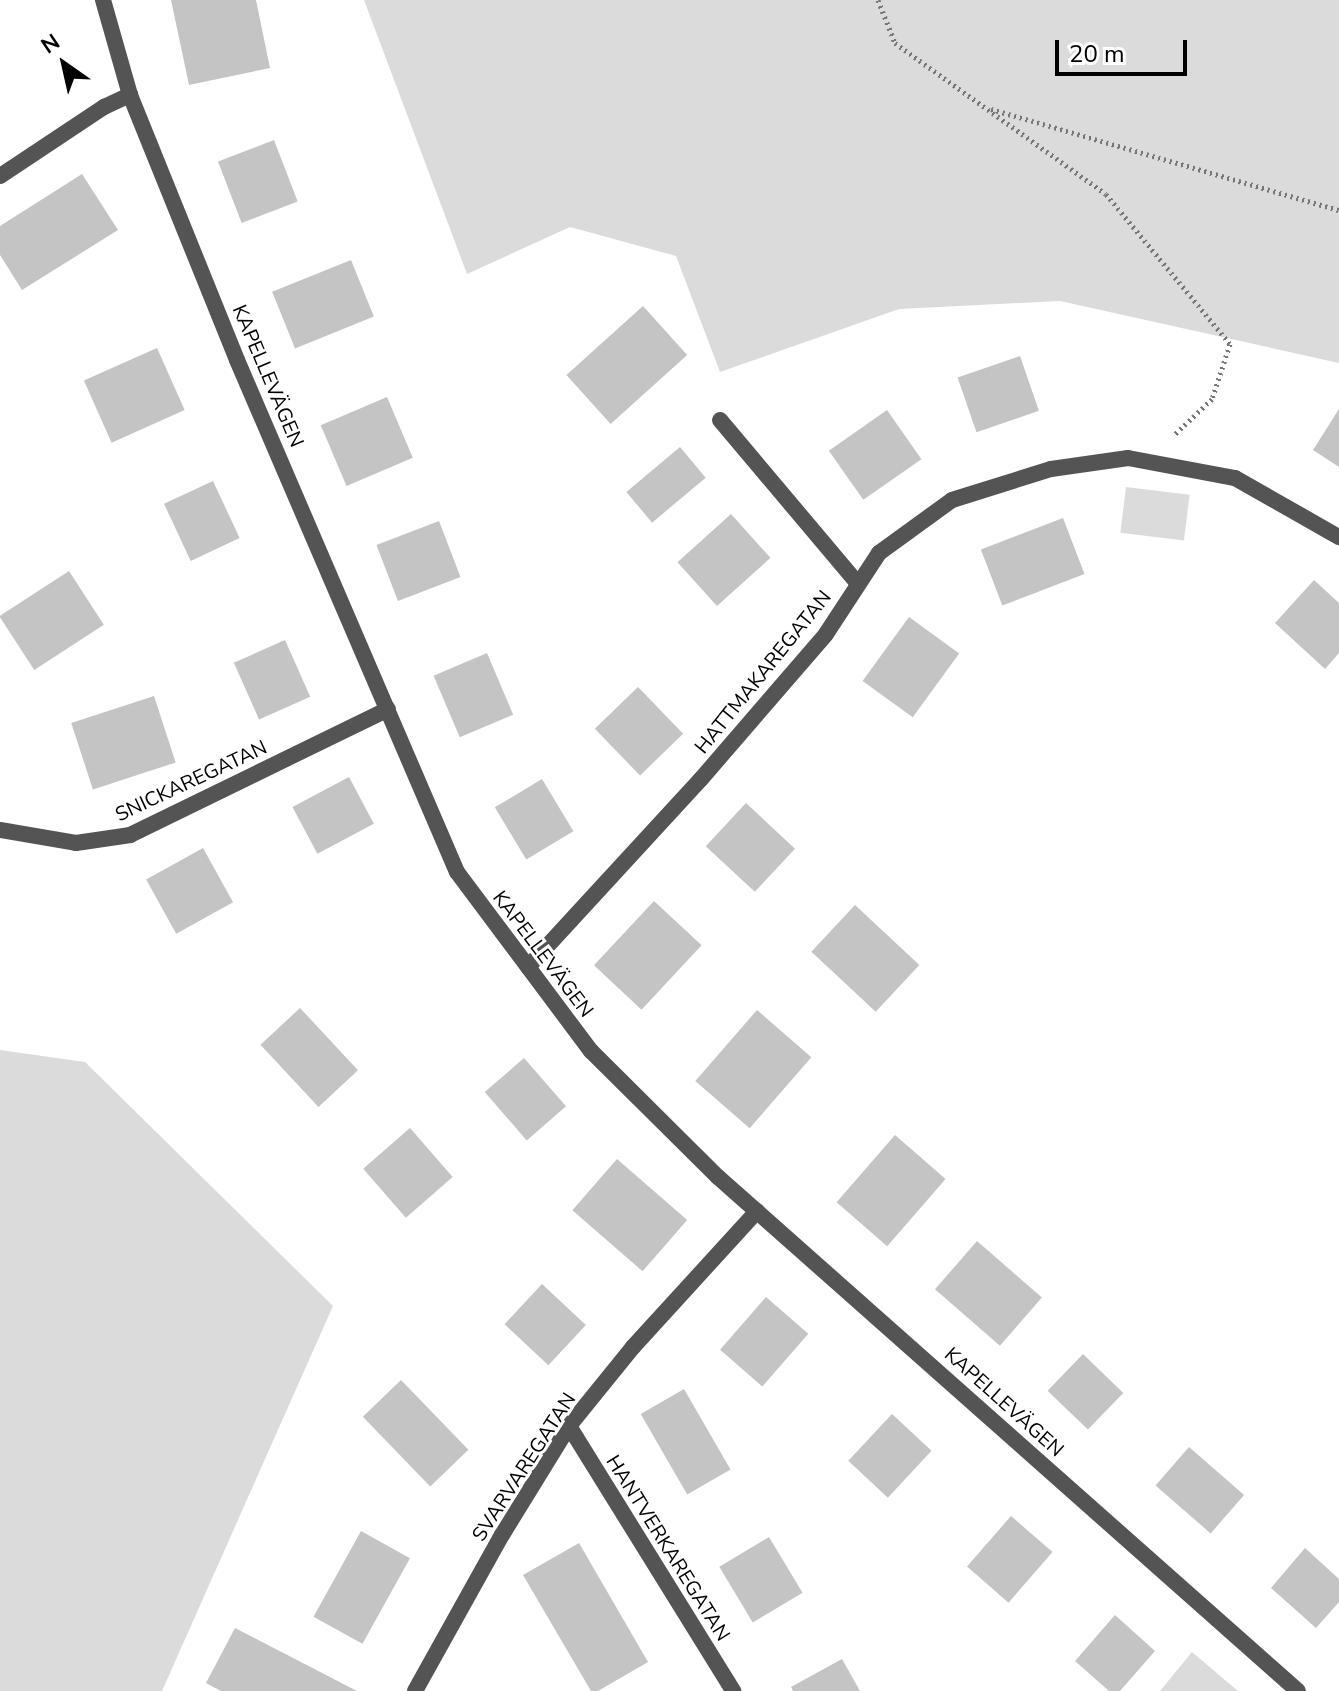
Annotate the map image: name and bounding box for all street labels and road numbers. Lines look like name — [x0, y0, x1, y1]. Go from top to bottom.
street label: KAPELLEVÄGEN — [227, 301, 309, 451]
street label: HATTMAKAREGATAN — [690, 585, 836, 759]
street label: SNICKAREGATAN — [111, 735, 271, 827]
street label: KAPELLEVÄGEN — [488, 886, 598, 1022]
street label: KAPELLEVÄGEN — [939, 1342, 1069, 1462]
street label: SVARVAREGATAN — [467, 1388, 581, 1546]
street label: HANTVERKAREGATAN — [601, 1451, 735, 1645]

